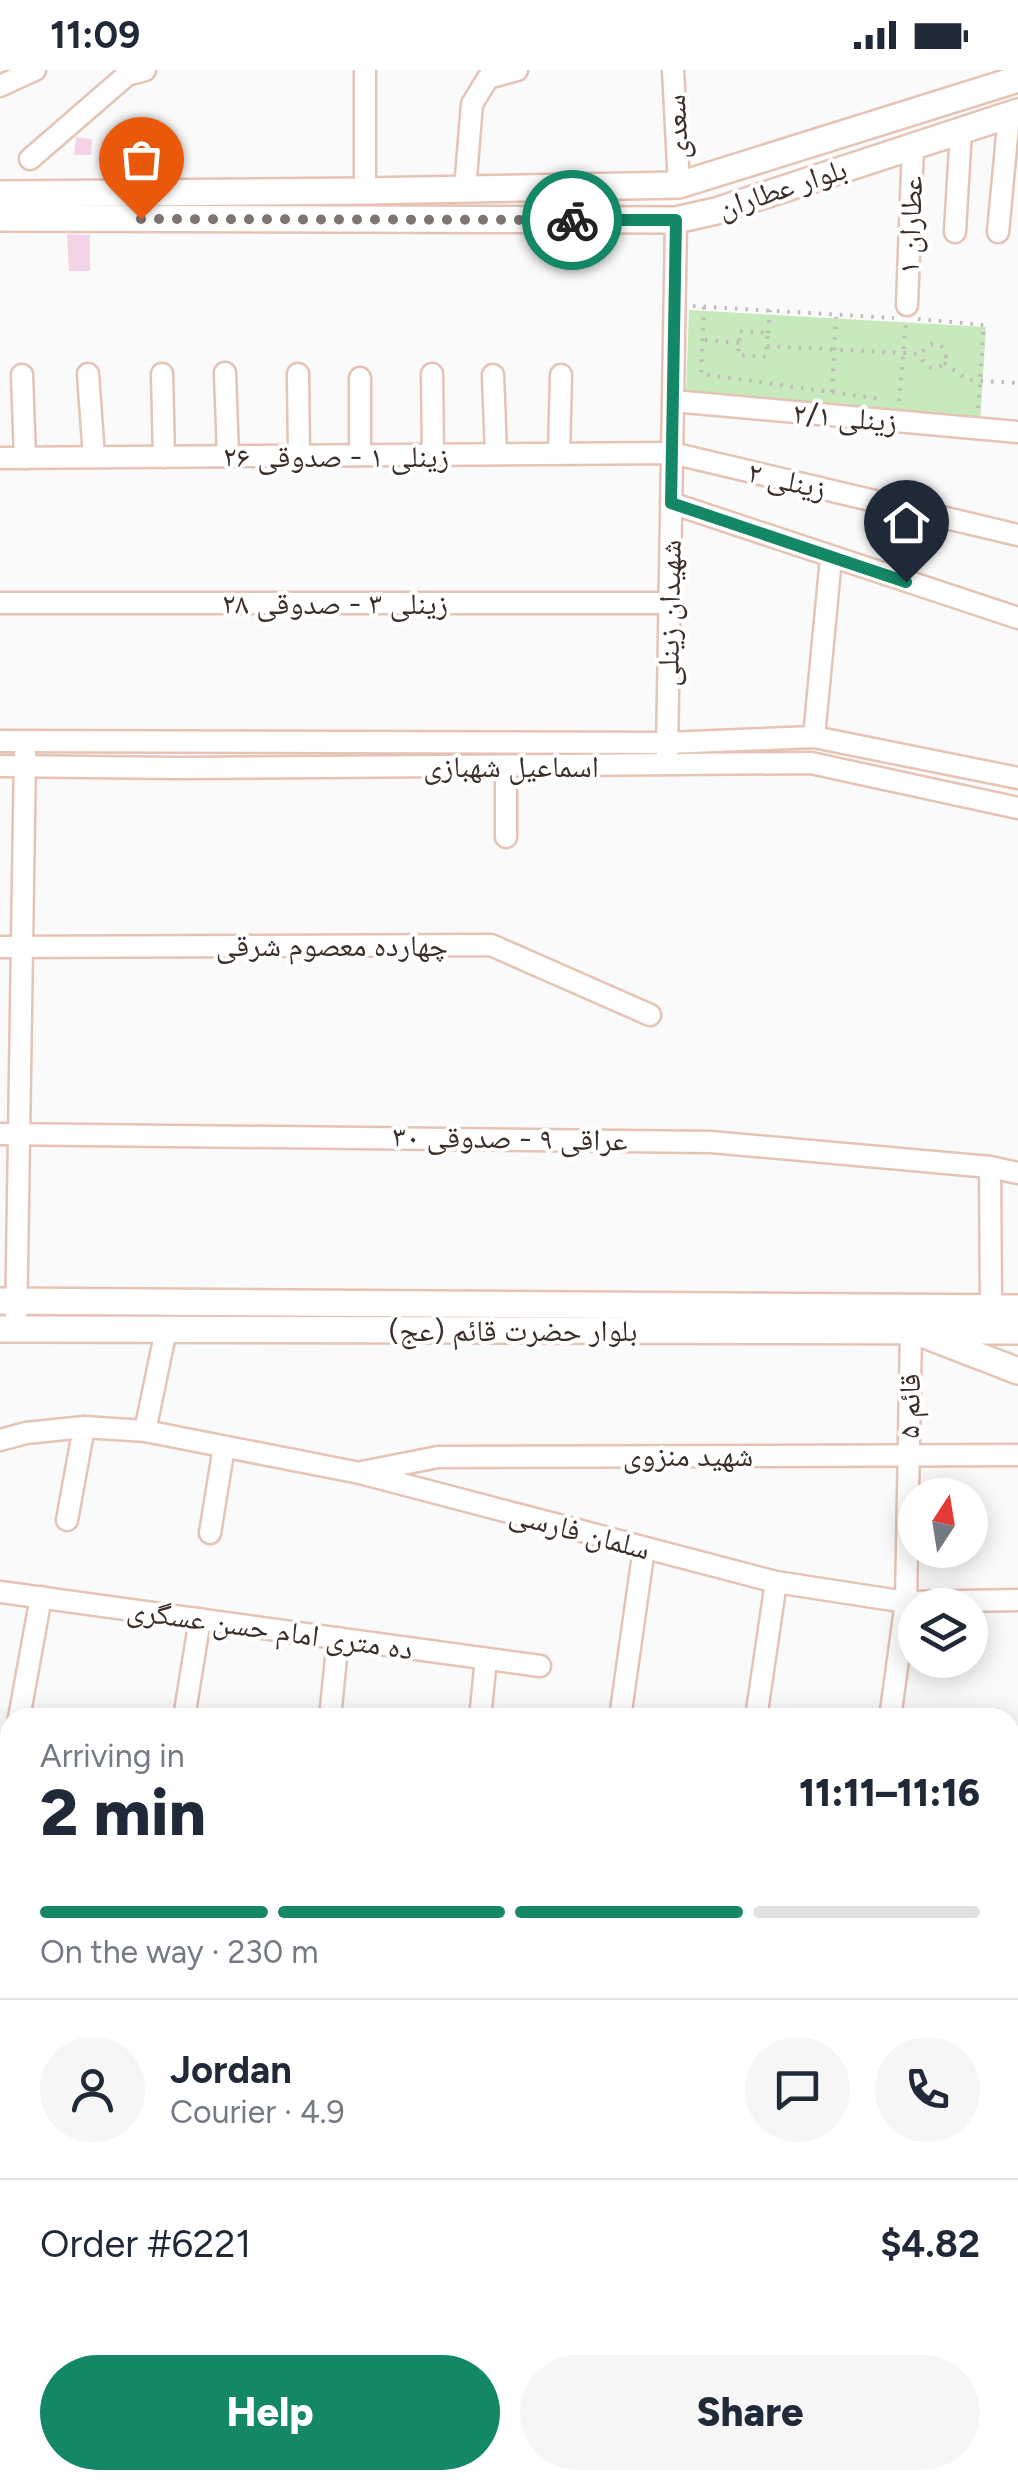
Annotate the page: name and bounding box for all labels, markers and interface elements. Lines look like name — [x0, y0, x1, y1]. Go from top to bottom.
text: 11:09 — [50, 12, 140, 58]
street label: سعدی — [656, 94, 696, 160]
pin — [99, 117, 184, 220]
icon: bag — [114, 132, 169, 187]
street label: بلوار عطاران — [713, 150, 851, 226]
courier — [522, 170, 622, 270]
street label: عطاران ۱ — [890, 175, 930, 275]
icon: bike — [545, 193, 600, 248]
street label: زینلی ۲/۱ — [791, 394, 899, 440]
street label: زینلی ۱ - صدوقی ۲۶ — [223, 438, 449, 475]
street label: زینلی ۲ — [744, 453, 830, 507]
pin — [864, 480, 949, 583]
icon: home — [879, 495, 934, 550]
street label: شهیدان زینلی — [649, 539, 689, 687]
street label: زینلی ۳ - صدوقی ۲۸ — [222, 585, 448, 622]
street label: اسماعیل شهبازی — [423, 748, 599, 785]
street label: چهارده معصوم شرقی — [216, 927, 448, 965]
street label: عراقی ۹ - صدوقی ۳۰ — [392, 1117, 628, 1159]
street label: بلوار حضرت قائم (عج) — [389, 1312, 637, 1351]
street label: قائم ۵ — [890, 1373, 930, 1439]
street label: شهید منزوی — [623, 1437, 753, 1474]
north arrow — [898, 1478, 988, 1568]
map controls — [898, 1478, 988, 1678]
street label: سلمان فارسی — [506, 1494, 654, 1568]
button: layers — [898, 1588, 988, 1678]
street label: ده متری امام حسن عسگری — [124, 1591, 415, 1668]
text: Arriving in — [40, 1737, 185, 1775]
text: 11:11–11:16 — [799, 1770, 980, 1816]
text: 2 min — [40, 1773, 206, 1851]
text: On the way · 230 m — [40, 1933, 318, 1971]
button: person — [40, 2037, 145, 2142]
button: chat — [745, 2037, 850, 2142]
button: phone — [875, 2037, 980, 2142]
text: Jordan — [170, 2047, 292, 2093]
text: Courier · 4.9 — [170, 2093, 345, 2131]
text: Order #6221 — [40, 2221, 251, 2267]
text: $4.82 — [880, 2221, 980, 2267]
button: Help — [40, 2355, 500, 2470]
button: Share — [520, 2355, 980, 2470]

